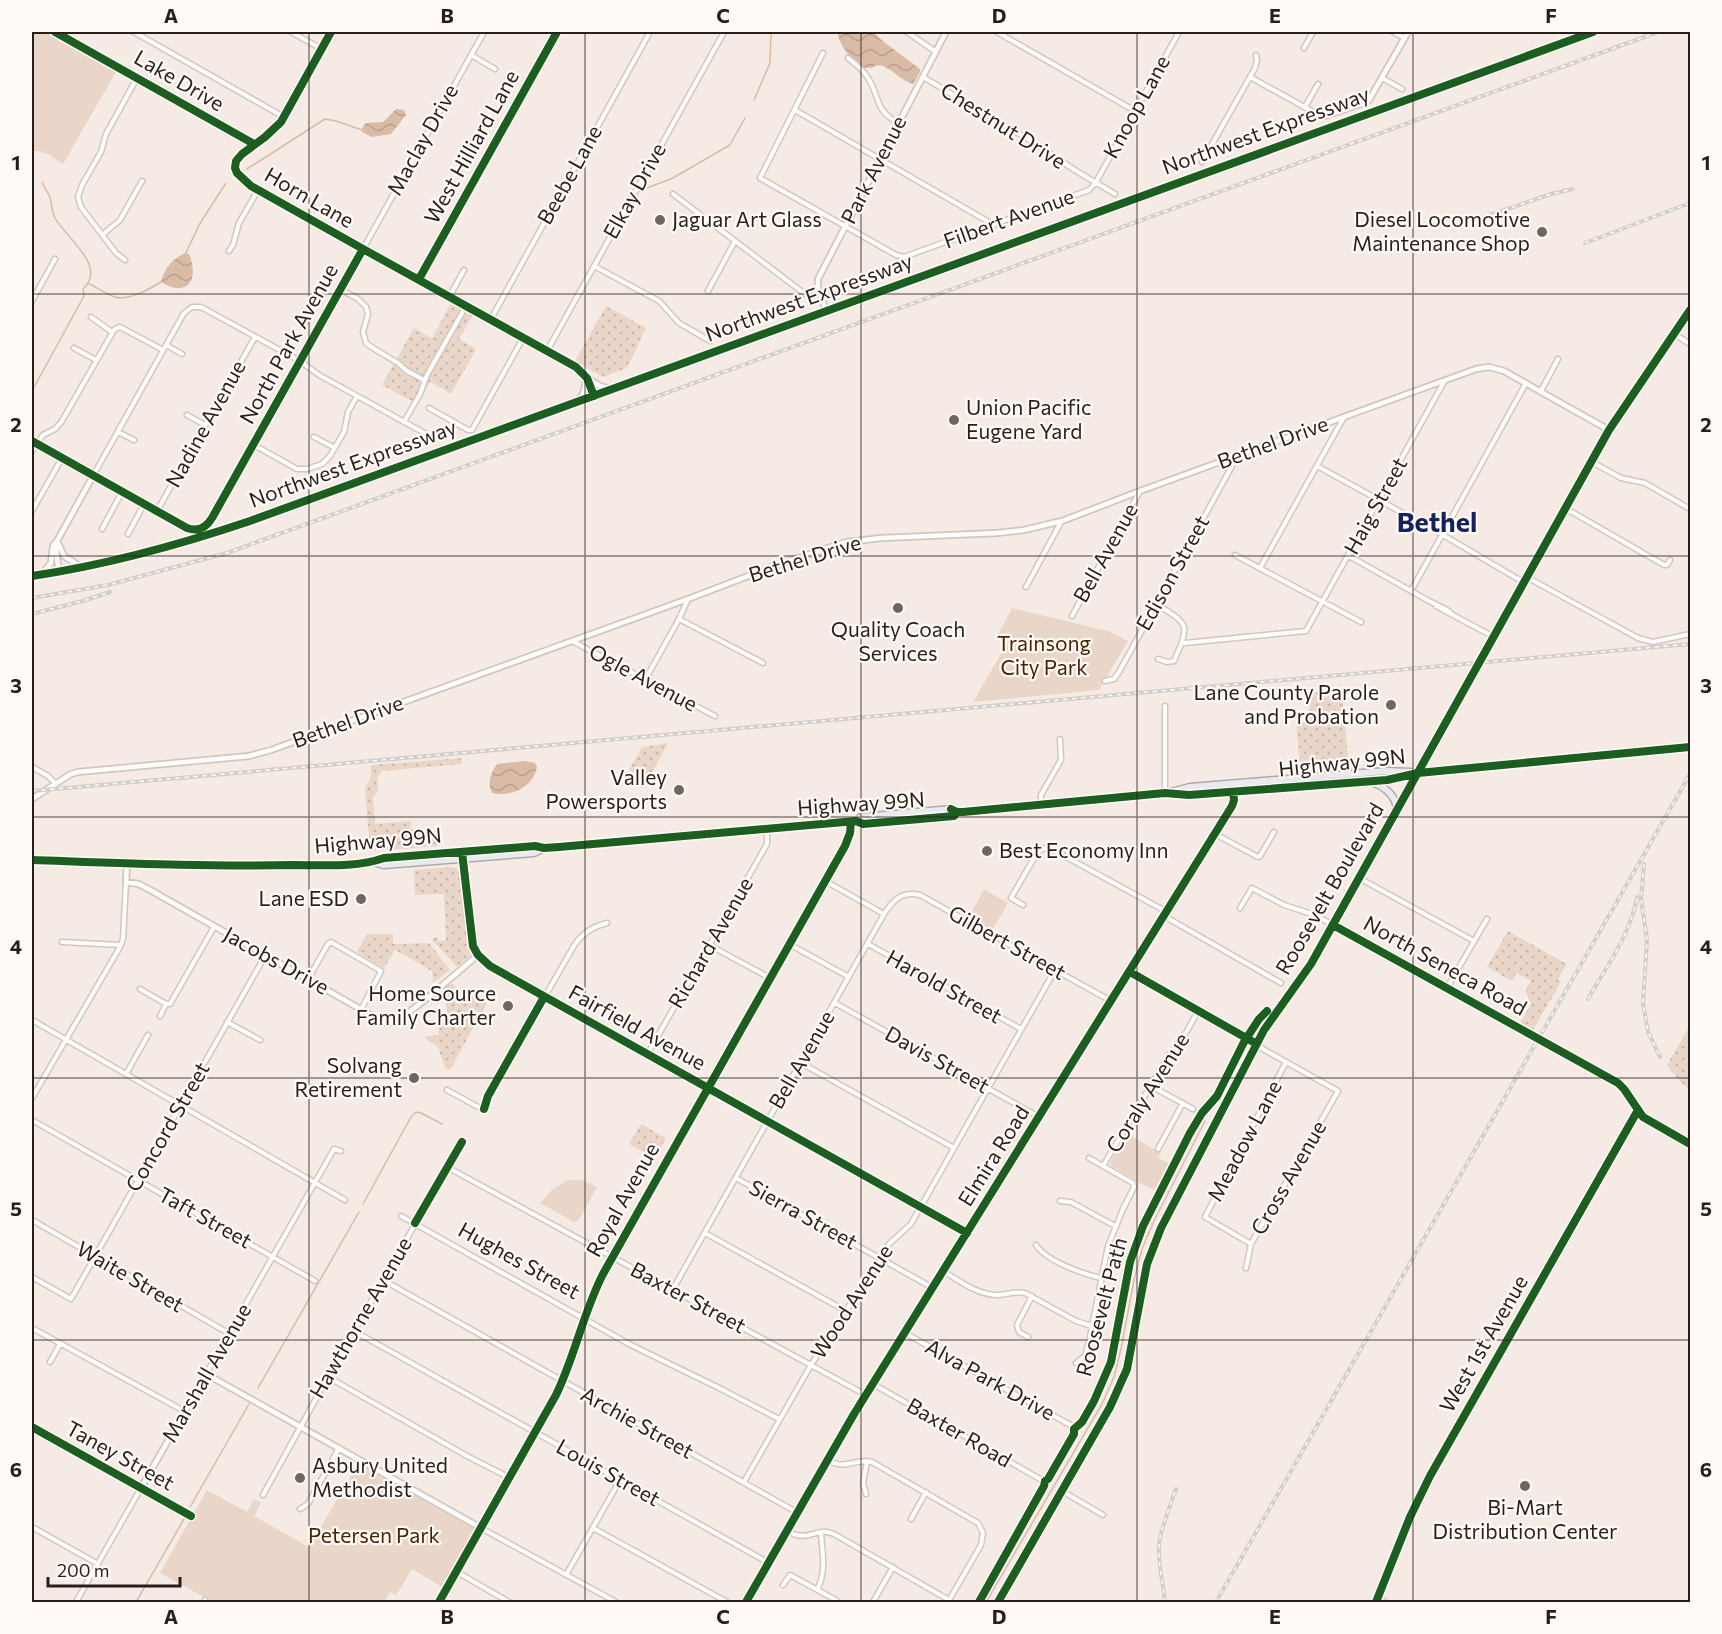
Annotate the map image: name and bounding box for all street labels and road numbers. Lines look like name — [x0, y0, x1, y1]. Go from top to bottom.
street label: Lake Drive — [130, 44, 229, 115]
street label: Knoop Lane — [1097, 50, 1174, 162]
street label: West Hilliard Lane — [418, 65, 523, 227]
street label: Chestnut Drive — [937, 76, 1071, 173]
street label: Maclay Drive — [381, 79, 462, 199]
street label: Northwest Expressway — [1158, 80, 1373, 179]
street label: Park Avenue — [835, 111, 911, 228]
street label: Beebe Lane — [531, 120, 606, 228]
street label: Elkay Drive — [597, 138, 670, 242]
street label: Horn Lane — [261, 161, 359, 232]
street label: Filbert Avenue — [940, 182, 1077, 253]
street label: Northwest Expressway — [701, 247, 916, 346]
street label: North Park Avenue — [233, 259, 342, 428]
street label: Nadine Avenue — [159, 355, 250, 491]
street label: Bethel Drive — [1214, 410, 1331, 473]
street label: Northwest Expressway — [245, 413, 460, 512]
street label: Haig Street — [1338, 452, 1412, 558]
street label: Bell Avenue — [1067, 498, 1142, 606]
street label: Edison Street — [1130, 510, 1214, 634]
street label: Bethel Drive — [745, 529, 864, 587]
street label: Ogle Avenue — [585, 638, 702, 716]
street label: Bethel Drive — [289, 689, 406, 752]
street label: Highway 99N — [1277, 742, 1407, 781]
street label: Highway 99N — [796, 786, 926, 819]
street label: Roosevelt Boulevard — [1269, 798, 1388, 978]
street label: Highway 99N — [313, 821, 443, 858]
street label: Richard Avenue — [662, 872, 757, 1012]
street label: Gilbert Street — [945, 899, 1071, 984]
street label: North Seneca Road — [1360, 910, 1532, 1020]
street label: Jacobs Drive — [220, 921, 334, 999]
street label: Harold Street — [883, 944, 1007, 1028]
street label: Fairfield Avenue — [565, 979, 711, 1075]
street label: Bell Avenue — [763, 1006, 839, 1113]
street label: Davis Street — [881, 1020, 994, 1098]
street label: Coraly Avenue — [1100, 1028, 1193, 1157]
street label: Concord Street — [120, 1057, 214, 1195]
street label: Meadow Lane — [1201, 1076, 1286, 1205]
street label: Elmira Road — [952, 1100, 1033, 1210]
street label: Cross Avenue — [1245, 1116, 1330, 1239]
street label: Royal Avenue — [580, 1138, 663, 1261]
street label: Sierra Street — [745, 1174, 862, 1254]
street label: Taft Street — [155, 1181, 257, 1253]
street label: Hughes Street — [455, 1216, 585, 1303]
street label: Hawthorne Avenue — [303, 1232, 416, 1402]
street label: Roosevelt Path — [1070, 1234, 1131, 1379]
street label: Waite Street — [73, 1235, 189, 1316]
street label: Wood Avenue — [805, 1239, 897, 1363]
street label: Baxter Street — [627, 1256, 751, 1338]
street label: West 1st Avenue — [1433, 1270, 1532, 1416]
street label: Marshall Avenue — [156, 1298, 256, 1446]
street label: Alva Park Drive — [922, 1333, 1060, 1425]
street label: Archie Street — [577, 1381, 698, 1463]
street label: Baxter Road — [903, 1392, 1017, 1472]
street label: Taney Street — [62, 1415, 179, 1495]
street label: Louis Street — [553, 1433, 665, 1510]

